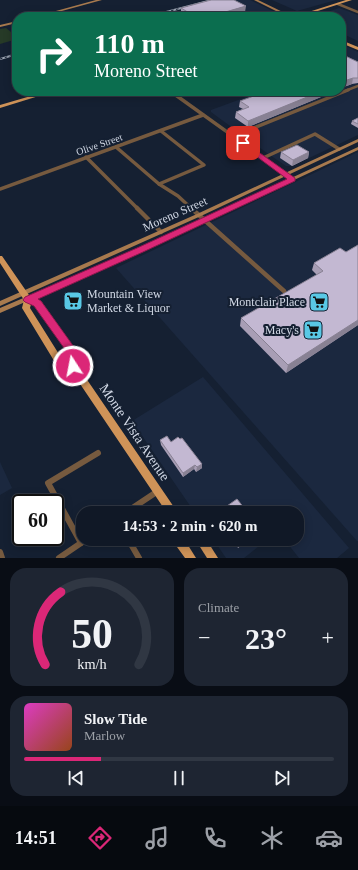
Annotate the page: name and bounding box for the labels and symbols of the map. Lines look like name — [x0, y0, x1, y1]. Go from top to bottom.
pin — [226, 126, 260, 160]
street label: Olive Street — [75, 131, 124, 157]
street label: Moreno Street — [141, 193, 210, 234]
place label: Mountain View Market & Liquor — [87, 287, 170, 315]
supermarket icon: Mountain View Market & Liquor — [62, 290, 84, 312]
supermarket icon: Montclair Place — [308, 291, 330, 313]
place label: Montclair Place — [229, 295, 305, 309]
supermarket icon: Macy's — [302, 319, 324, 341]
place label: Macy's — [265, 323, 299, 337]
position arrow — [52, 345, 94, 387]
street label: Monte Vista Avenue — [97, 381, 173, 484]
speed limit sign: 60 — [12, 494, 64, 546]

